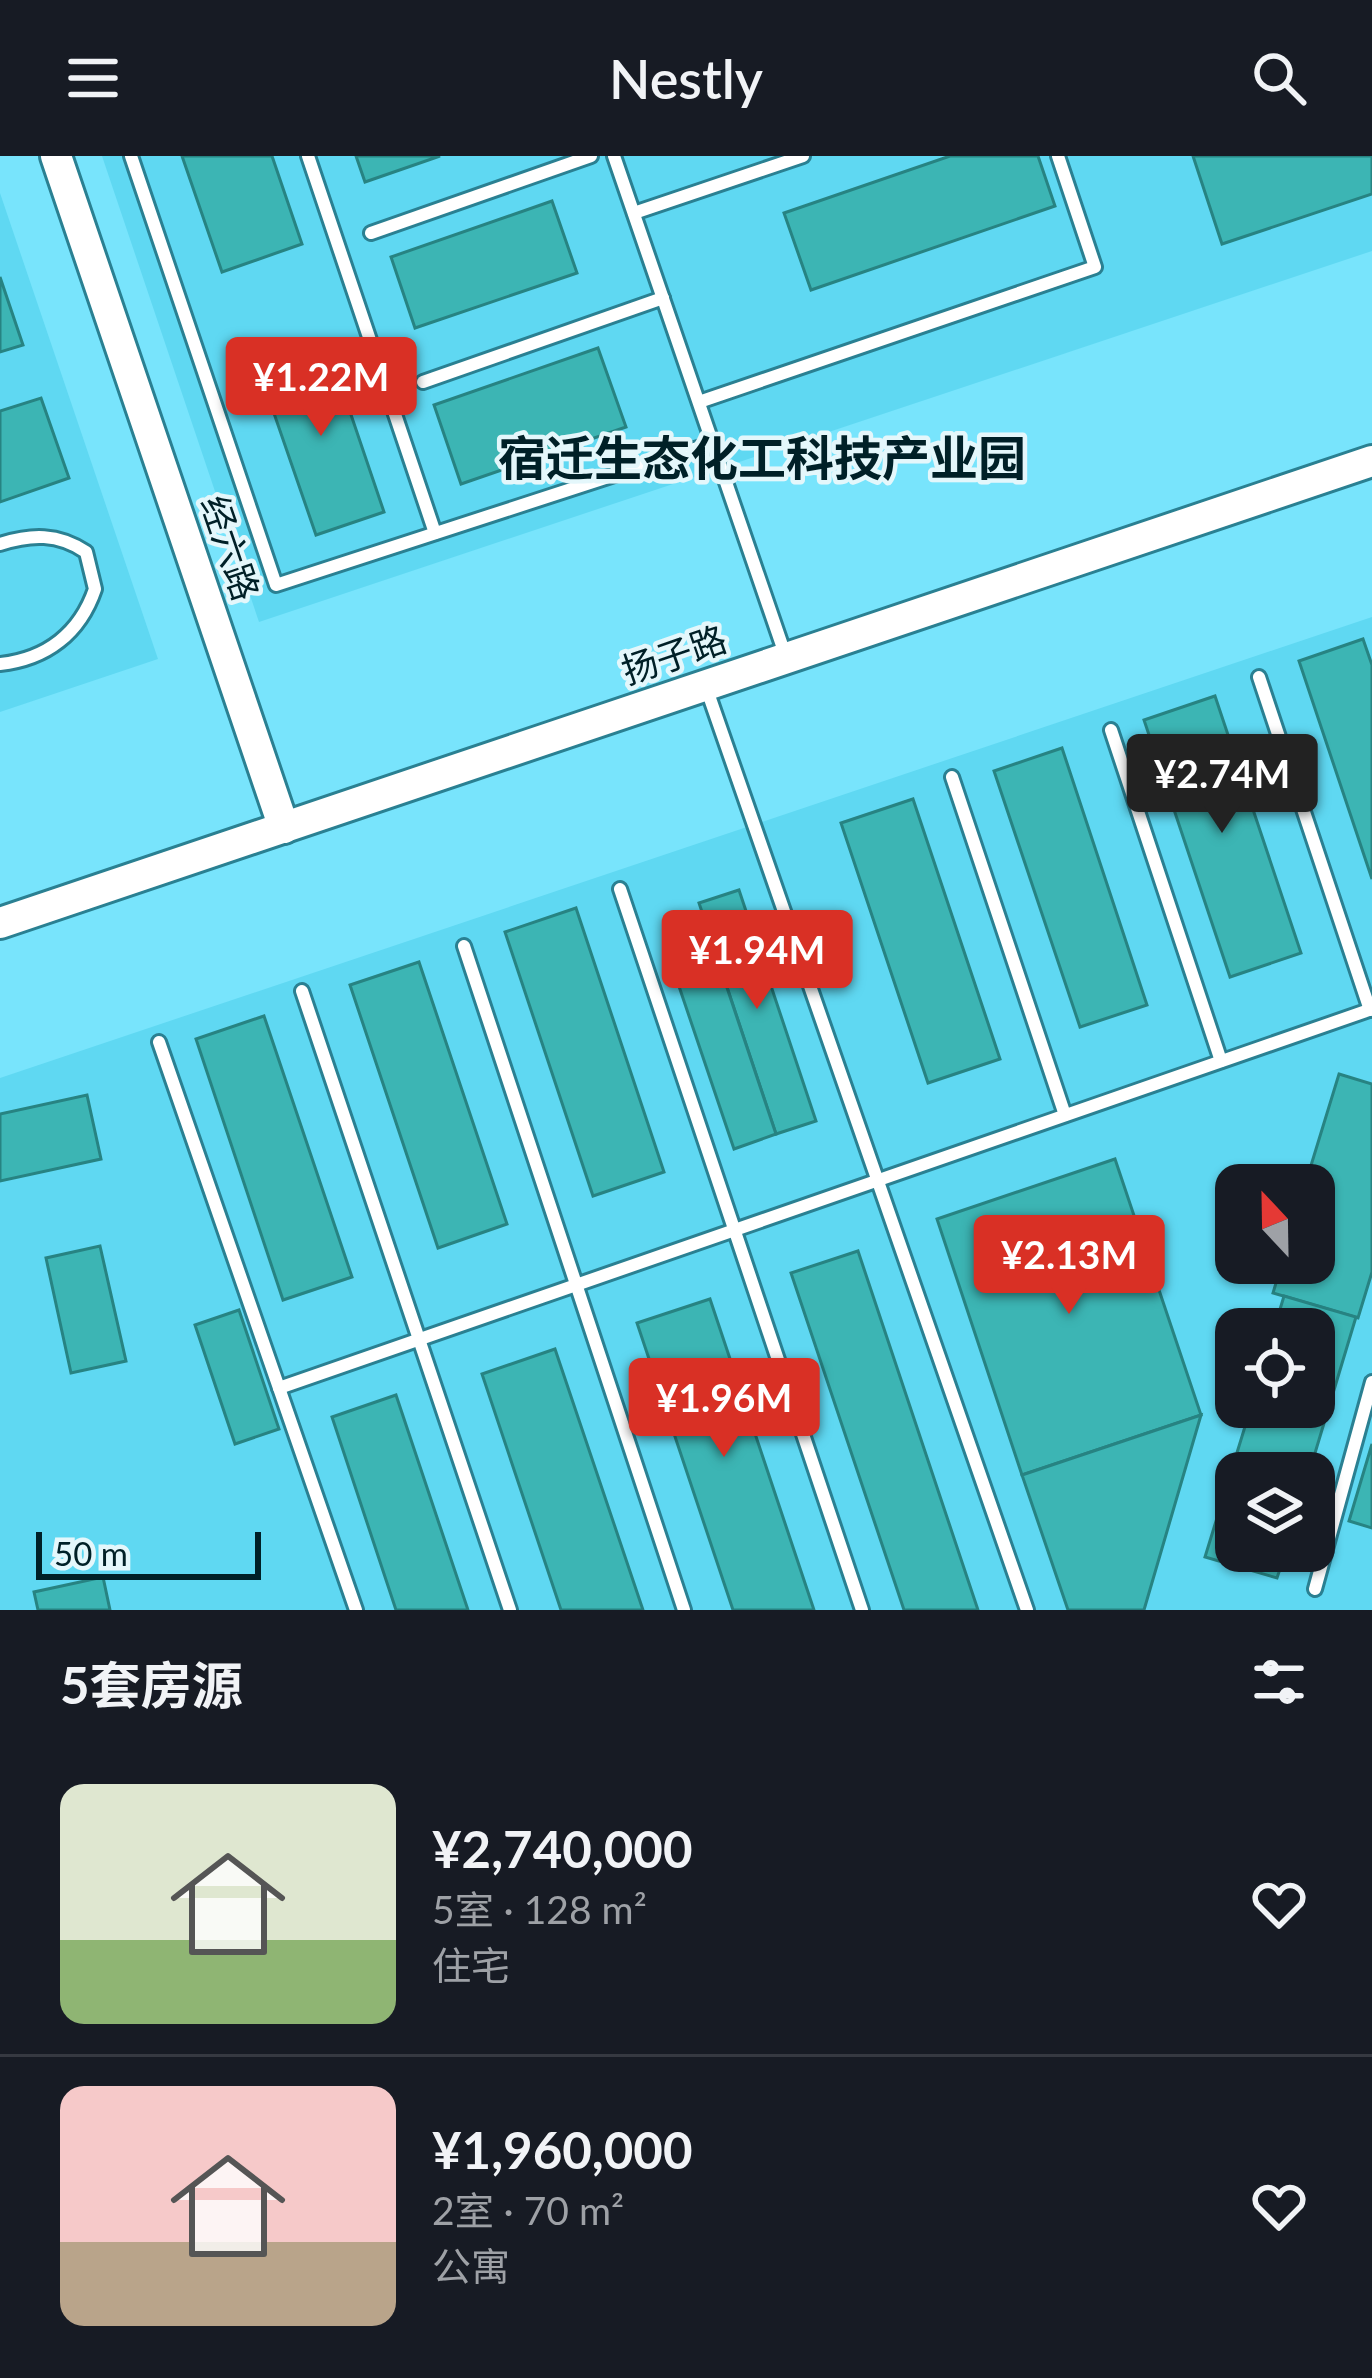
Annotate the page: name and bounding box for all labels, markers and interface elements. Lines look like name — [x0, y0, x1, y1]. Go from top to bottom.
icon: menu — [60, 45, 126, 111]
icon: search — [1246, 45, 1312, 111]
text: Nestly — [609, 46, 763, 111]
pin: ¥1.22M — [223, 337, 419, 439]
text: ¥1.22M — [253, 353, 389, 399]
district label: 宿迁生态化工科技产业园 — [498, 429, 1026, 486]
street label: 经六路 — [193, 489, 269, 606]
street label: 扬子路 — [615, 616, 732, 692]
pin: ¥2.74M — [1124, 734, 1320, 836]
text: ¥2.74M — [1154, 750, 1290, 796]
pin: ¥1.94M — [659, 910, 855, 1012]
text: ¥1.94M — [689, 926, 825, 972]
north arrow — [1215, 1164, 1335, 1284]
map controls — [1215, 1164, 1335, 1572]
pin: ¥2.13M — [971, 1215, 1167, 1317]
text: ¥2.13M — [1001, 1231, 1137, 1277]
button: locate — [1215, 1308, 1335, 1428]
pin: ¥1.96M — [626, 1358, 822, 1460]
text: ¥1.96M — [656, 1374, 792, 1420]
button: layers — [1215, 1452, 1335, 1572]
scale bar — [36, 1526, 261, 1579]
text: 50 m — [54, 1533, 128, 1573]
icon: filters — [1246, 1649, 1312, 1715]
text: 5套房源 — [60, 1654, 243, 1715]
text: ¥2,740,000 — [432, 1818, 693, 1879]
icon: home — [156, 1832, 300, 1976]
icon: heart — [1246, 1871, 1312, 1937]
text: 5室 · 128 m² — [432, 1886, 647, 1932]
text: 住宅 — [432, 1942, 510, 1988]
text: ¥1,960,000 — [432, 2119, 693, 2180]
icon: home — [156, 2134, 300, 2278]
icon: heart — [1246, 2173, 1312, 2239]
text: 2室 · 70 m² — [432, 2187, 624, 2233]
text: 公寓 — [432, 2243, 510, 2289]

